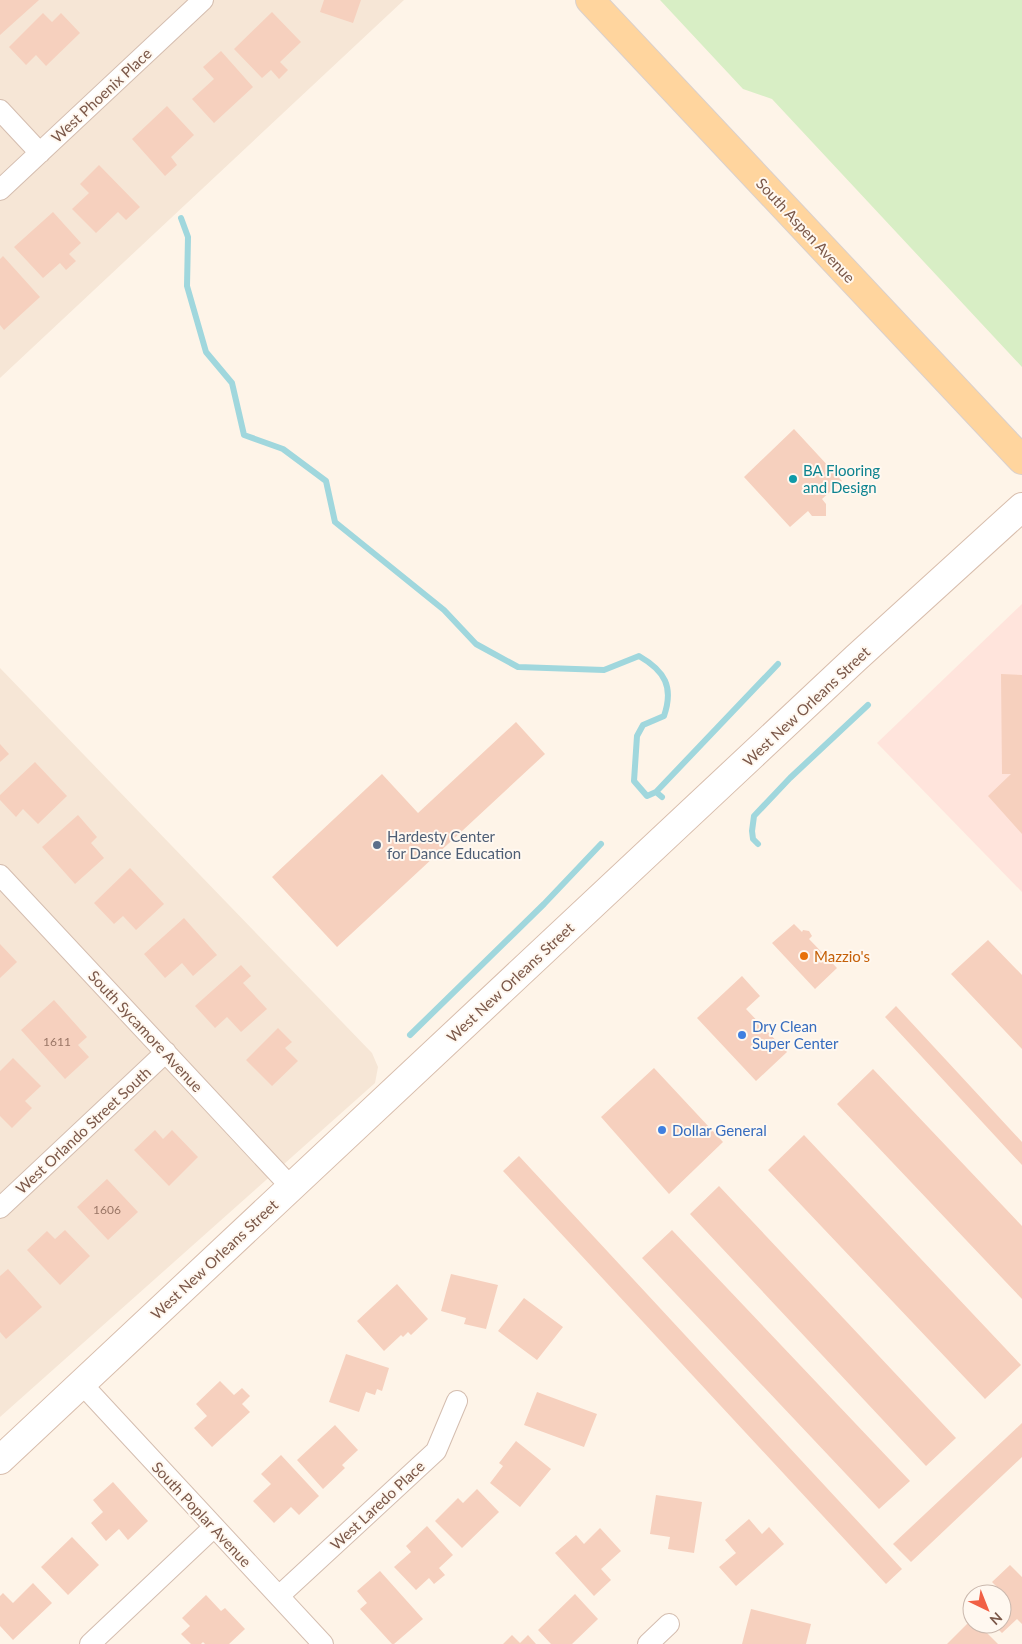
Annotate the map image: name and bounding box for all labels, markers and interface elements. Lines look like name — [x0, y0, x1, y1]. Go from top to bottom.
street label: West Phoenix Place — [47, 44, 155, 146]
street label: South Aspen Avenue — [753, 174, 859, 286]
place label: BA Flooring and Design — [803, 461, 880, 496]
marker: BA Flooring and Design — [787, 473, 799, 485]
street label: West New Orleans Street — [739, 642, 874, 770]
place label: Hardesty Center for Dance Education — [387, 827, 521, 862]
marker: Hardesty Center for Dance Education — [371, 839, 383, 851]
street label: West New Orleans Street — [443, 918, 578, 1046]
place label: Mazzio's — [814, 947, 870, 965]
marker: Mazzio's — [798, 950, 810, 962]
street label: South Sycamore Avenue — [85, 967, 207, 1095]
place label: Dry Clean Super Center — [752, 1017, 839, 1052]
marker: Dry Clean Super Center — [736, 1029, 748, 1041]
house number: 1611 — [43, 1034, 71, 1049]
street label: West Orlando Street South — [12, 1063, 154, 1197]
place label: Dollar General — [672, 1121, 767, 1139]
marker: Dollar General — [656, 1124, 668, 1136]
street label: West New Orleans Street — [147, 1195, 282, 1323]
house number: 1606 — [93, 1202, 121, 1217]
street label: West Laredo Place — [326, 1457, 428, 1553]
street label: South Poplar Avenue — [149, 1458, 255, 1570]
north arrow — [962, 1584, 1012, 1634]
text: N — [986, 1609, 1006, 1629]

